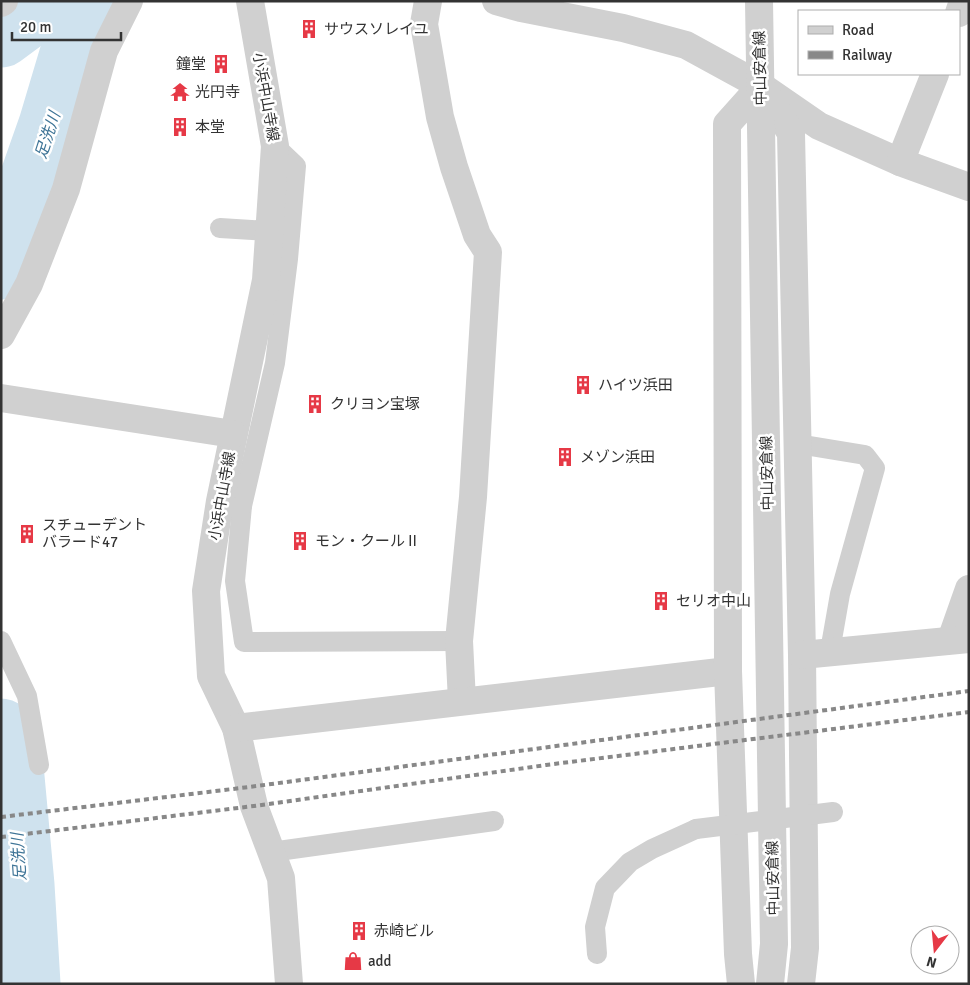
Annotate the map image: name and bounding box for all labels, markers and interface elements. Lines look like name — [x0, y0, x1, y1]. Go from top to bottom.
scale bar — [12, 10, 121, 42]
legend — [798, 10, 960, 75]
text: 20 m — [20, 18, 51, 36]
building icon: サウスソレイユ — [298, 18, 320, 40]
place label: サウスソレイユ — [324, 20, 429, 38]
text: Road — [842, 21, 874, 39]
street label: 中山安倉線 — [750, 30, 770, 106]
text: Railway — [842, 46, 892, 64]
street label: 小浜中山寺線 — [249, 51, 283, 143]
building icon: 鐘堂 — [210, 53, 232, 75]
place label: 鐘堂 — [176, 55, 206, 73]
temple icon: 光円寺 — [169, 81, 191, 103]
place label: 光円寺 — [195, 83, 240, 101]
water label: 足洗川 — [31, 107, 65, 161]
building icon: 本堂 — [169, 116, 191, 138]
place label: 本堂 — [195, 118, 225, 136]
building icon: ハイツ浜田 — [572, 374, 594, 396]
place label: ハイツ浜田 — [598, 376, 673, 394]
building icon: クリヨン宝塚 — [304, 393, 326, 415]
place label: クリヨン宝塚 — [330, 395, 420, 413]
street label: 中山安倉線 — [757, 435, 777, 511]
building icon: メゾン浜田 — [554, 446, 576, 468]
place label: メゾン浜田 — [580, 448, 655, 466]
street label: 小浜中山寺線 — [205, 450, 239, 542]
place label: スチューデント バラード47 — [42, 516, 147, 551]
building icon: スチューデント バラード47 — [16, 523, 38, 545]
building icon: モン・クールⅡ — [289, 530, 311, 552]
place label: モン・クールⅡ — [315, 532, 420, 550]
building icon: セリオ中山 — [650, 590, 672, 612]
place label: セリオ中山 — [676, 592, 751, 610]
water label: 足洗川 — [7, 830, 31, 882]
street label: 中山安倉線 — [763, 840, 783, 916]
building icon: 赤崎ビル — [348, 920, 370, 942]
place label: 赤崎ビル — [374, 922, 434, 940]
north arrow — [910, 925, 960, 975]
shop icon: add — [342, 950, 364, 972]
place label: add — [368, 952, 391, 970]
text: N — [925, 953, 939, 972]

